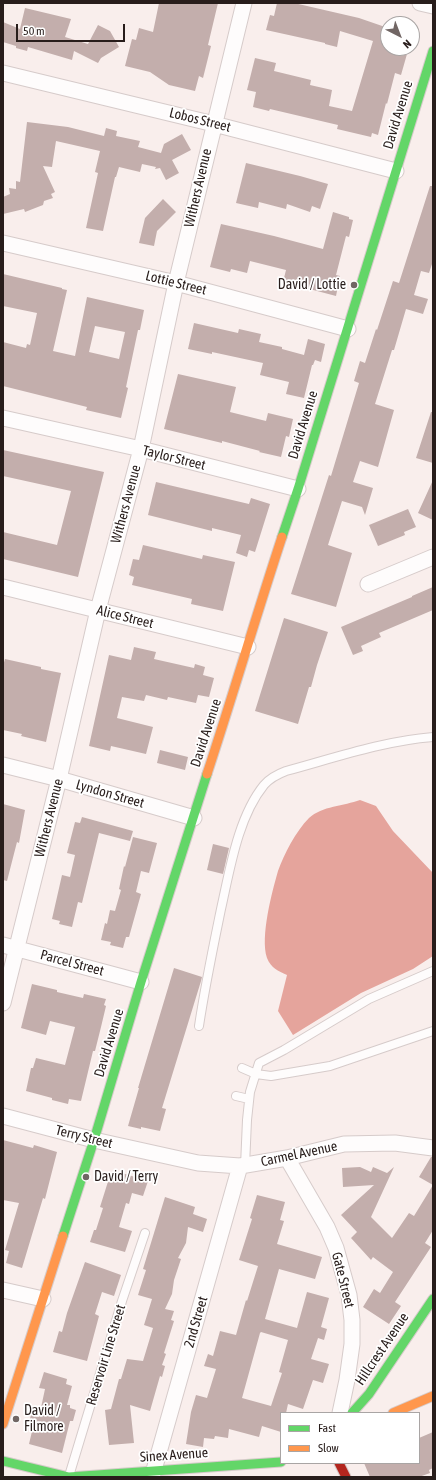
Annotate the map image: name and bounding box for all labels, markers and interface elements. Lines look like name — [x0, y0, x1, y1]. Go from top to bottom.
scale bar — [18, 16, 127, 42]
north arrow — [380, 16, 420, 56]
text: 50 m — [23, 24, 45, 38]
text: N — [401, 38, 414, 51]
street label: David Avenue — [380, 79, 416, 151]
street label: Lobos Street — [168, 104, 232, 136]
street label: Withers Avenue — [181, 147, 215, 229]
street label: Lottie Street — [144, 267, 208, 299]
place label: David / Lottie — [278, 277, 346, 293]
marker: David / Lottie — [349, 280, 359, 290]
street label: David Avenue — [285, 389, 321, 461]
street label: Taylor Street — [141, 442, 207, 474]
street label: Withers Avenue — [107, 463, 145, 545]
street label: Alice Street — [95, 602, 155, 632]
street label: David Avenue — [187, 697, 225, 769]
street label: Lyndon Street — [74, 776, 146, 812]
street label: Withers Avenue — [31, 777, 67, 859]
street label: Parcel Street — [38, 946, 106, 980]
street label: David Avenue — [91, 1007, 127, 1079]
street label: Terry Street — [54, 1122, 114, 1152]
street label: Carmel Avenue — [259, 1138, 339, 1170]
place label: David / Terry — [94, 1169, 158, 1185]
marker: David / Terry — [81, 1172, 91, 1182]
street label: Gate Street — [328, 1250, 358, 1310]
street label: 2nd Street — [181, 1294, 211, 1350]
street label: Reservoir Line Street — [83, 1302, 129, 1408]
street label: Hillcrest Avenue — [352, 1310, 412, 1388]
place label: David / Filmore — [24, 1403, 64, 1436]
legend — [280, 1412, 420, 1464]
marker: David / Filmore — [11, 1414, 21, 1424]
text: Fast — [318, 1421, 336, 1435]
text: Slow — [318, 1441, 339, 1455]
street label: Sinex Avenue — [139, 1444, 209, 1466]

